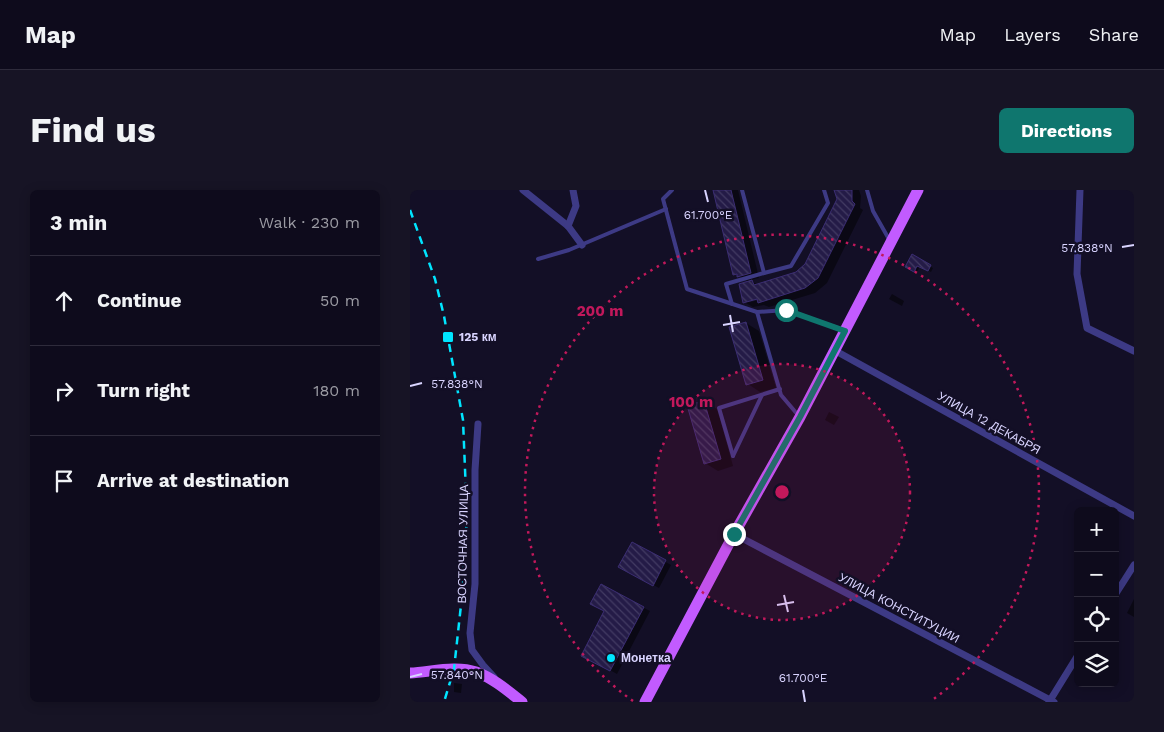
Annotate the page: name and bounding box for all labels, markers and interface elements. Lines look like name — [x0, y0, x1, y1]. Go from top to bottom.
text: Map — [25, 21, 76, 49]
text: Map — [939, 24, 976, 45]
text: Layers — [1004, 24, 1061, 45]
text: Share — [1089, 24, 1139, 45]
button: Directions — [999, 108, 1134, 153]
text: Find us — [30, 109, 156, 151]
text: 61.700°E — [684, 208, 733, 222]
text: 3 min — [50, 210, 107, 235]
text: Walk · 230 m — [259, 213, 360, 232]
text: 57.838°N — [1061, 241, 1113, 255]
icon: ahead — [50, 287, 78, 315]
text: Continue — [97, 289, 181, 312]
text: 50 m — [320, 291, 360, 310]
route start — [775, 299, 798, 322]
text: 200 m — [577, 302, 623, 320]
marker: 125 км — [441, 330, 455, 344]
place label: 125 км — [459, 330, 497, 344]
icon: right — [50, 377, 78, 405]
text: 57.838°N — [431, 377, 483, 391]
text: Turn right — [97, 379, 190, 402]
text: 180 m — [313, 381, 360, 400]
street label: УЛИЦА 12 ДЕКАБРЯ — [935, 389, 1043, 457]
text: 100 m — [669, 393, 713, 411]
icon: arrive — [50, 467, 78, 495]
text: Arrive at destination — [97, 469, 289, 492]
centre of rings — [773, 483, 791, 501]
street label: ВОСТОЧНАЯ УЛИЦА — [455, 484, 471, 604]
map controls — [1074, 507, 1119, 687]
button: + — [1074, 507, 1119, 552]
route end — [723, 523, 746, 546]
button: − — [1074, 552, 1119, 597]
street label: УЛИЦА КОНСТИТУЦИИ — [836, 570, 962, 646]
button: locate — [1074, 597, 1119, 642]
button: layers — [1074, 642, 1119, 687]
place label: Монетка — [621, 651, 671, 665]
marker: Монетка — [605, 652, 617, 664]
text: 57.840°N — [431, 668, 483, 682]
text: 61.700°E — [779, 671, 828, 685]

